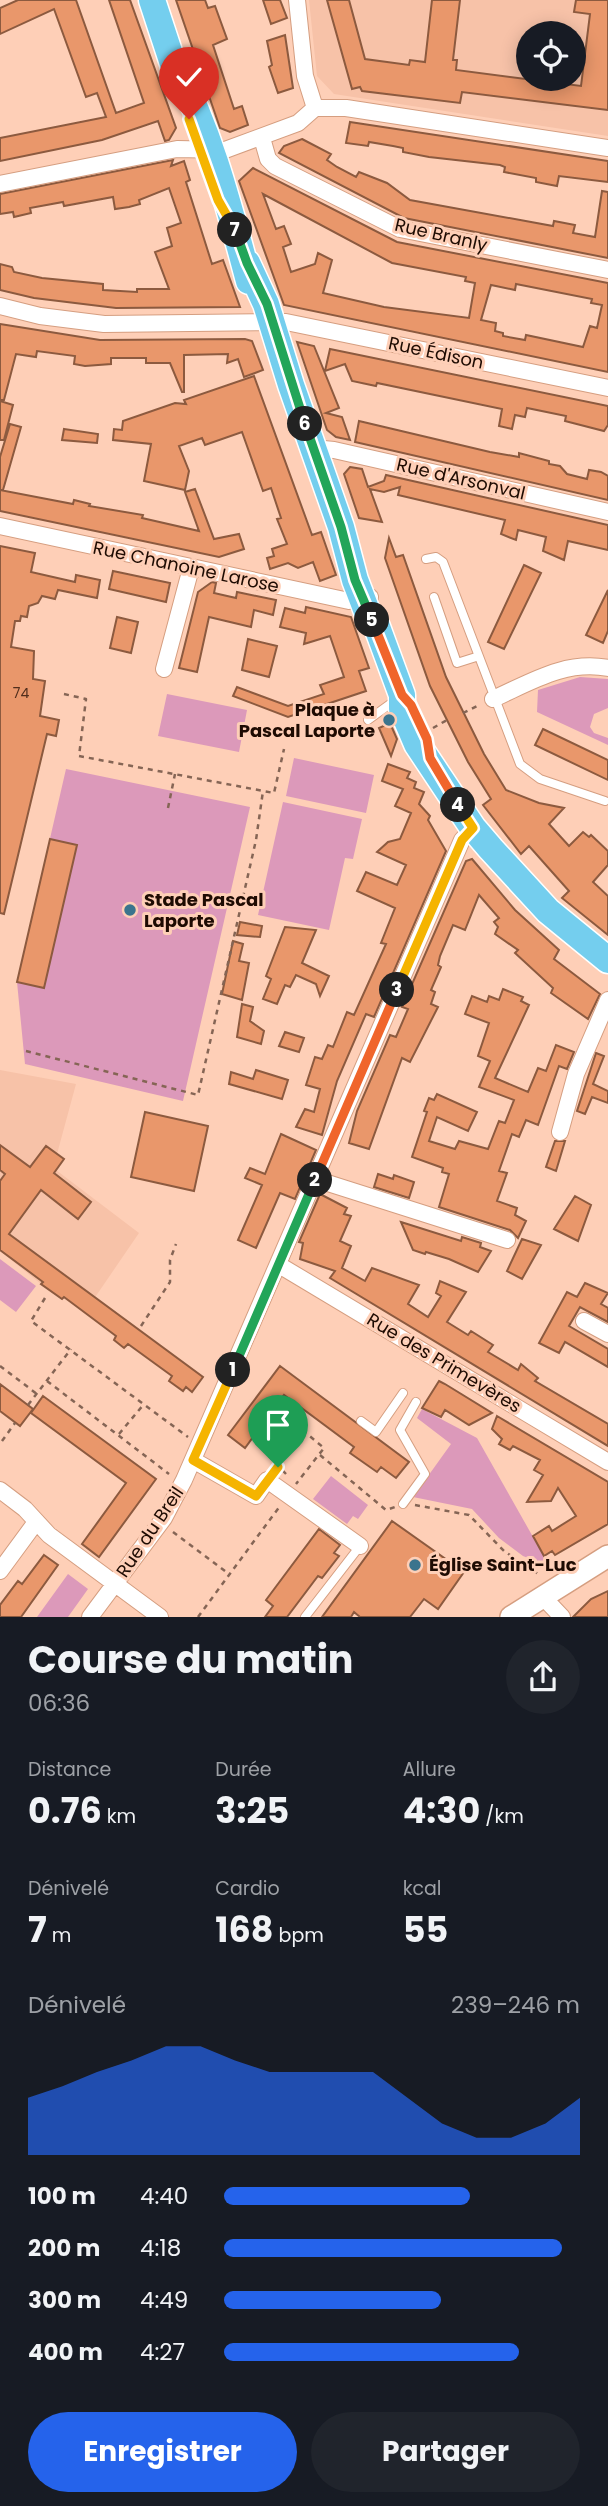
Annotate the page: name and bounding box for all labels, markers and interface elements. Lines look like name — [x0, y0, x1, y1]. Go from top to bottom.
map controls — [516, 21, 586, 91]
button: locate — [516, 21, 586, 91]
pin — [159, 47, 219, 119]
icon: check — [170, 58, 208, 96]
pin: 7 — [218, 212, 252, 247]
street label: Rue Branly — [392, 212, 490, 257]
text: 7 — [229, 216, 240, 243]
street label: Rue Édison — [386, 330, 486, 375]
pin: 6 — [288, 406, 322, 442]
text: 6 — [298, 410, 311, 437]
street label: Rue d'Arsonval — [394, 452, 528, 505]
street label: Rue Chanoine Larose — [91, 535, 281, 598]
pin: 5 — [354, 602, 390, 638]
text: 5 — [365, 606, 378, 633]
house number: 74 — [13, 683, 29, 703]
place label: Plaque à Pascal Laporte — [239, 697, 375, 743]
marker: Plaque à Pascal Laporte — [381, 712, 397, 728]
pin: 4 — [440, 788, 476, 822]
text: 4 — [451, 791, 464, 818]
place label: Stade Pascal Laporte — [144, 887, 264, 933]
marker: Stade Pascal Laporte — [122, 902, 138, 918]
pin: 3 — [380, 972, 414, 1007]
text: 3 — [391, 976, 402, 1003]
pin: 2 — [298, 1162, 332, 1198]
text: 2 — [309, 1166, 320, 1193]
street label: Rue des Primevères — [362, 1307, 526, 1419]
pin: 1 — [216, 1352, 250, 1388]
text: 1 — [229, 1356, 236, 1383]
pin — [248, 1395, 308, 1467]
icon: arrive — [259, 1406, 297, 1444]
street label: Rue du Breil — [110, 1481, 189, 1582]
place label: Église Saint-Luc — [429, 1552, 577, 1577]
marker: Église Saint-Luc — [407, 1557, 423, 1573]
text: Course du matin — [28, 1633, 353, 1686]
button: share — [506, 1640, 580, 1714]
text: 06:36 — [28, 1687, 90, 1719]
text: Distance — [28, 1756, 111, 1783]
text: Durée — [215, 1756, 272, 1783]
text: Allure — [403, 1756, 456, 1783]
text: 0.76 — [28, 1786, 102, 1835]
text: 3:25 — [215, 1786, 289, 1835]
text: 4:30 — [403, 1786, 480, 1835]
text: km — [102, 1803, 136, 1830]
text: /km — [480, 1803, 524, 1830]
text: Dénivelé — [28, 1875, 109, 1902]
text: Cardio — [215, 1875, 280, 1902]
text: kcal — [403, 1875, 442, 1902]
text: 7 — [28, 1905, 47, 1954]
text: 168 — [215, 1905, 273, 1954]
text: 55 — [403, 1905, 448, 1954]
text: m — [47, 1922, 71, 1949]
text: bpm — [273, 1922, 324, 1949]
text: Dénivelé — [28, 1989, 126, 2021]
text: 239–246 m — [451, 1989, 580, 2021]
text: 100 m — [28, 2180, 96, 2212]
text: 4:40 — [140, 2180, 188, 2212]
text: 200 m — [28, 2232, 100, 2264]
text: 4:18 — [140, 2232, 181, 2264]
text: 300 m — [28, 2284, 101, 2316]
text: 4:49 — [140, 2284, 188, 2316]
text: 400 m — [28, 2336, 103, 2368]
text: 4:27 — [140, 2336, 185, 2368]
button: Enregistrer — [28, 2412, 297, 2492]
button: Partager — [311, 2412, 580, 2492]

